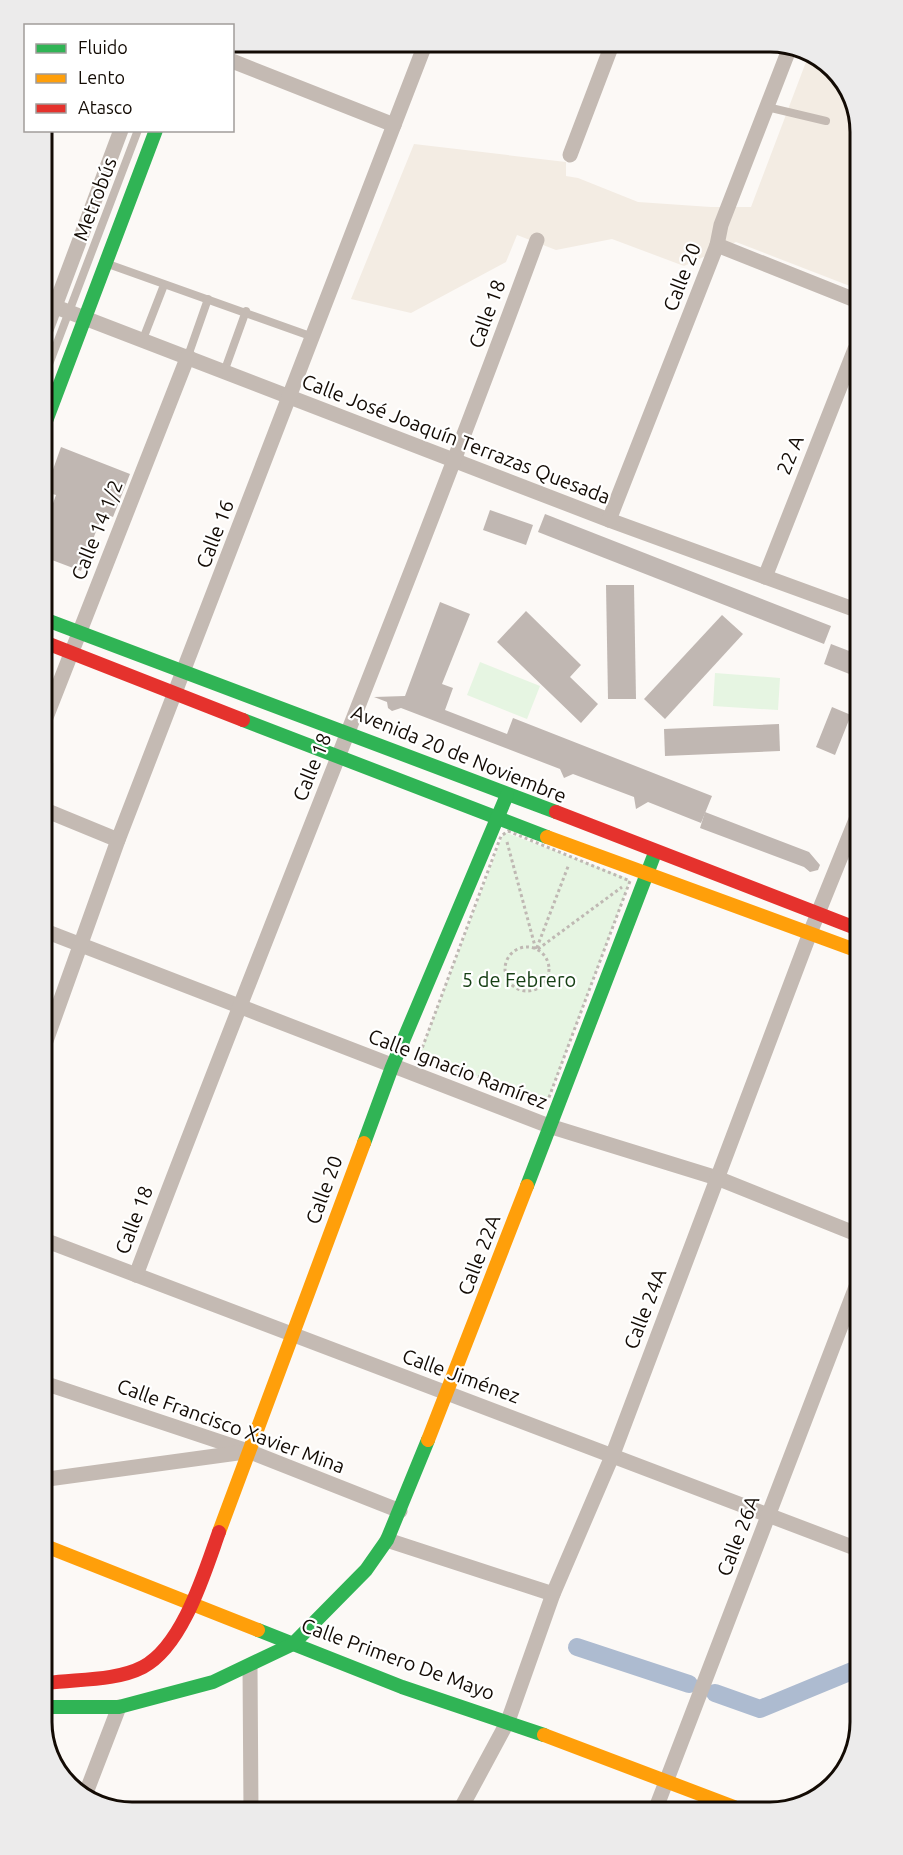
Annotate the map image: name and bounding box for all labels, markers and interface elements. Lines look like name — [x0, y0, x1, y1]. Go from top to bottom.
legend — [24, 24, 234, 132]
text: Fluido — [78, 37, 128, 57]
text: Lento — [78, 67, 125, 87]
text: Atasco — [78, 97, 133, 117]
street label: Metrobús — [68, 154, 121, 244]
street label: Calle 20 — [658, 239, 705, 314]
street label: Calle 18 — [464, 276, 510, 351]
street label: Calle José Joaquín Terrazas Quesada — [299, 369, 614, 508]
street label: 22 A — [771, 432, 808, 478]
street label: Calle 14 1/2 — [66, 476, 127, 583]
street label: Calle 16 — [191, 496, 238, 571]
street label: Avenida 20 de Noviembre — [348, 700, 570, 807]
street label: Calle 18 — [288, 729, 336, 804]
park label: 5 de Febrero — [462, 968, 576, 991]
street label: Calle Ignacio Ramírez — [365, 1024, 551, 1113]
street label: Calle 20 — [301, 1152, 347, 1227]
street label: Calle 18 — [110, 1182, 157, 1257]
street label: Calle 22A — [453, 1211, 504, 1298]
street label: Calle 24A — [619, 1265, 670, 1352]
street label: Calle Jiménez — [399, 1344, 523, 1407]
street label: Calle Francisco Xavier Mina — [114, 1374, 348, 1478]
street label: Calle 26A — [712, 1492, 763, 1579]
street label: Calle Primero De Mayo — [298, 1613, 498, 1704]

